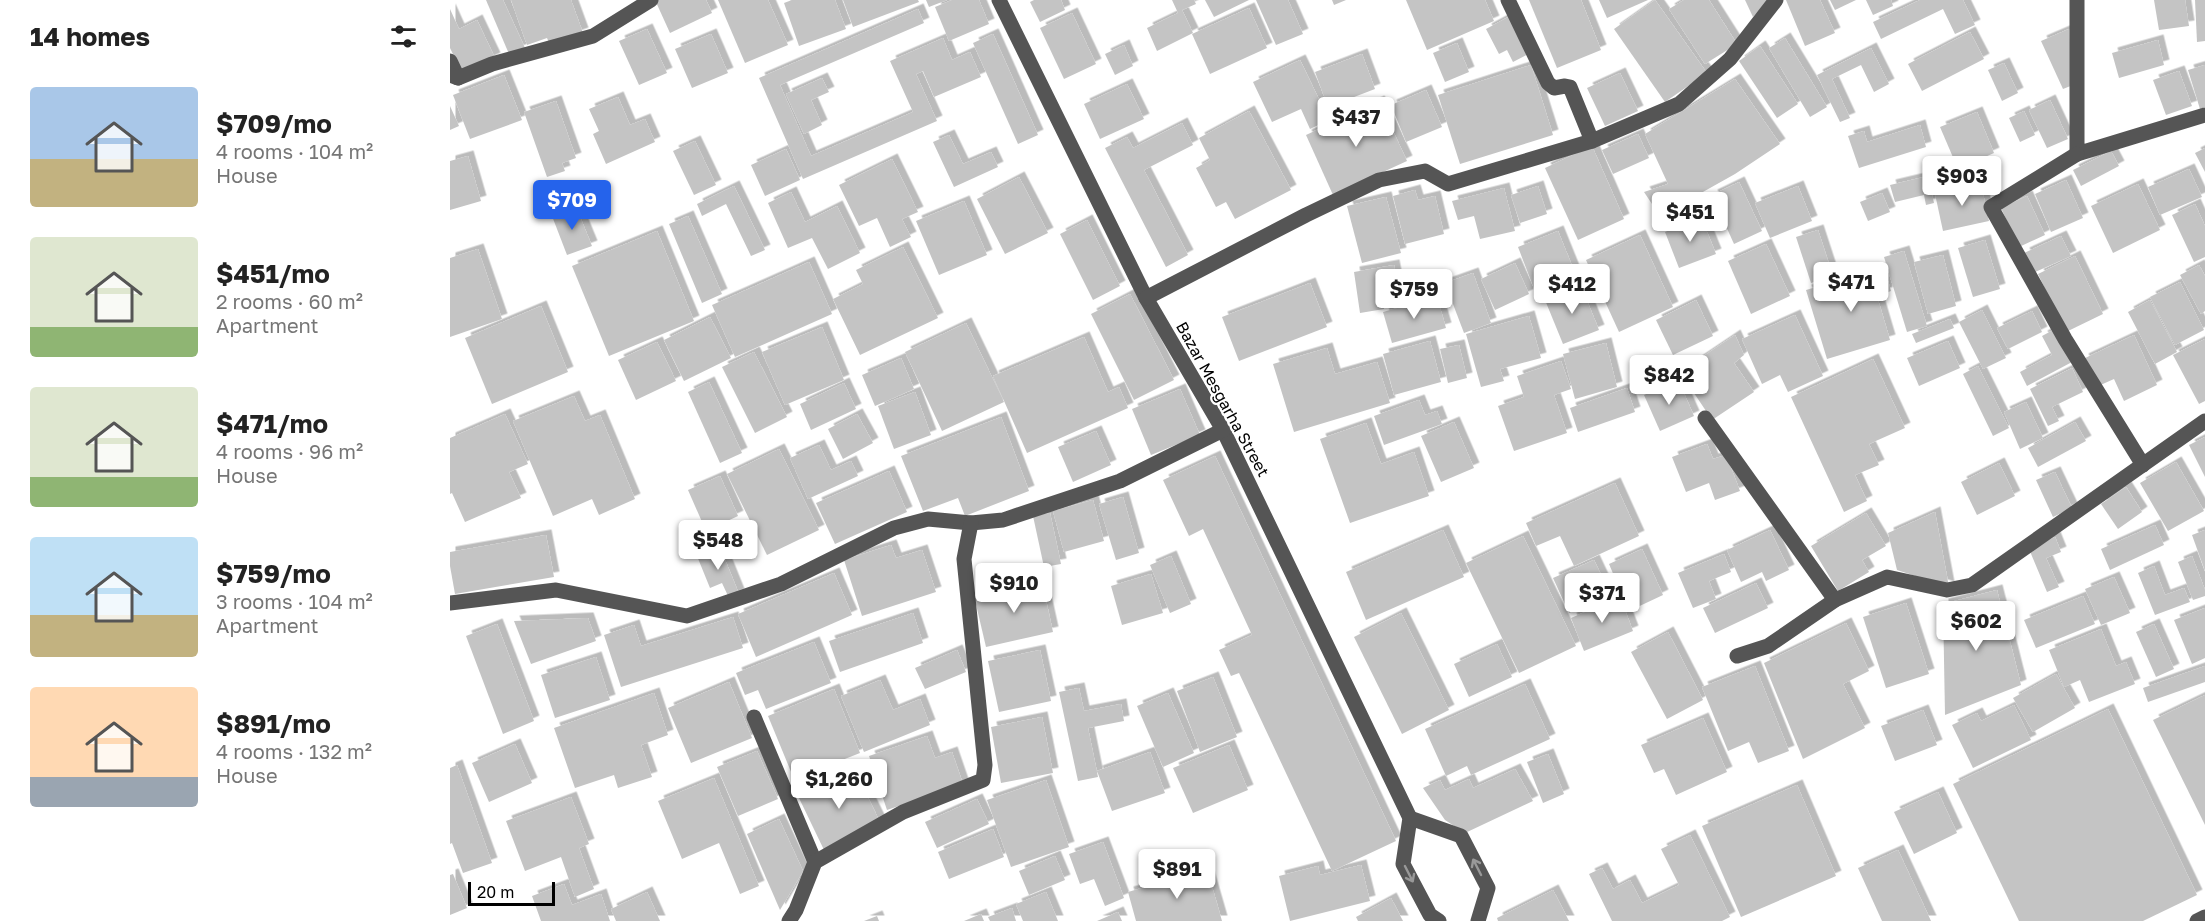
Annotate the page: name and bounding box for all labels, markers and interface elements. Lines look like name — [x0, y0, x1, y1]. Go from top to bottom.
icon: filters — [387, 20, 420, 53]
text: 14 homes — [30, 21, 150, 52]
pin: $437 — [1320, 97, 1392, 148]
text: $437 — [1332, 104, 1381, 128]
text: $709/mo — [216, 108, 332, 139]
icon: home — [78, 111, 150, 183]
text: 4 rooms · 104 m² — [216, 139, 373, 163]
pin: $903 — [1926, 156, 1998, 207]
text: House — [216, 163, 278, 187]
text: $903 — [1936, 163, 1988, 187]
pin: $709 — [536, 180, 608, 231]
text: $709 — [547, 187, 597, 211]
pin: $451 — [1654, 192, 1726, 243]
text: $451 — [1666, 199, 1714, 223]
text: $451/mo — [216, 258, 330, 289]
icon: home — [78, 261, 150, 333]
pin: $471 — [1815, 262, 1887, 313]
pin: $412 — [1536, 264, 1608, 315]
pin: $759 — [1378, 269, 1450, 320]
text: $471 — [1827, 269, 1875, 293]
text: $412 — [1548, 271, 1596, 295]
text: $759 — [1389, 276, 1439, 300]
text: 2 rooms · 60 m² — [216, 289, 363, 313]
text: Apartment — [216, 313, 319, 337]
street label: Bazar Mesgarha Street — [1172, 318, 1274, 480]
pin: $842 — [1633, 355, 1705, 406]
text: $842 — [1644, 362, 1694, 386]
text: $471/mo — [216, 408, 328, 439]
icon: home — [78, 411, 150, 483]
text: 4 rooms · 96 m² — [216, 439, 363, 463]
text: House — [216, 463, 278, 487]
pin: $548 — [682, 520, 754, 571]
text: $548 — [693, 527, 743, 551]
text: $759/mo — [216, 558, 331, 589]
icon: home — [78, 561, 150, 633]
pin: $910 — [978, 563, 1050, 614]
text: $910 — [989, 570, 1039, 594]
pin: $371 — [1566, 573, 1638, 624]
text: $371 — [1579, 580, 1625, 604]
text: 3 rooms · 104 m² — [216, 589, 373, 613]
pin: $602 — [1940, 601, 2012, 652]
text: $602 — [1950, 608, 2002, 632]
text: Apartment — [216, 613, 319, 637]
text: $891/mo — [216, 708, 331, 739]
icon: home — [78, 711, 150, 783]
text: 4 rooms · 132 m² — [216, 739, 372, 763]
pin: $1,260 — [790, 759, 888, 810]
text: House — [216, 763, 278, 787]
text: $1,260 — [805, 766, 873, 790]
pin: $891 — [1141, 849, 1213, 900]
text: $891 — [1152, 856, 1202, 880]
one-way arrow — [1471, 858, 1482, 876]
one-way arrow — [1403, 865, 1415, 883]
scale bar — [468, 879, 555, 906]
text: 20 m — [477, 882, 514, 902]

